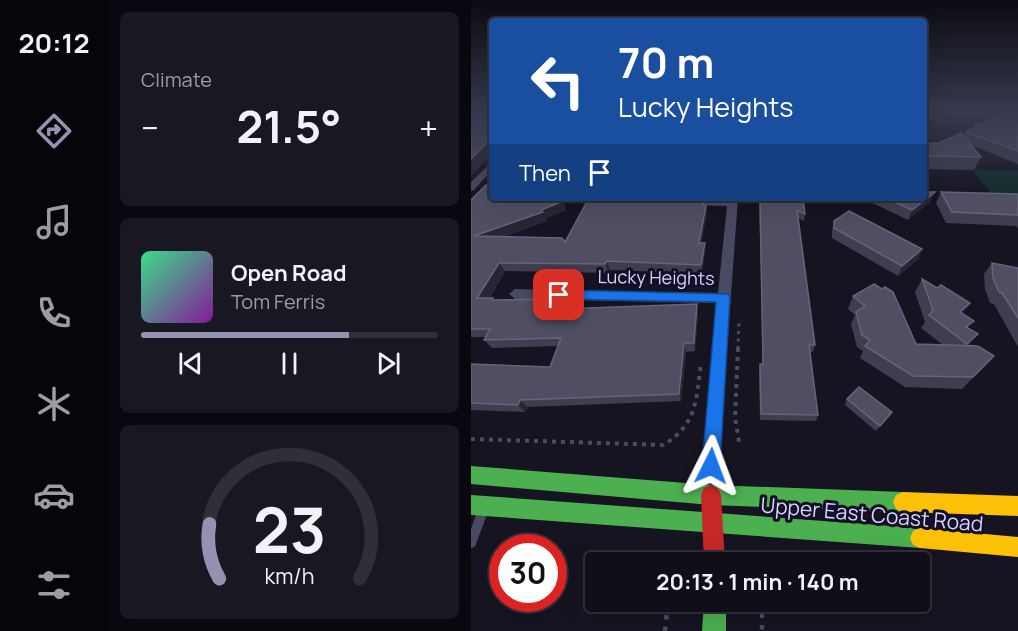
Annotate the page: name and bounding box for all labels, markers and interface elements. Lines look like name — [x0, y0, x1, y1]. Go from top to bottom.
text: 20:12 — [19, 24, 90, 61]
text: 70 m — [618, 33, 714, 91]
icon: left — [519, 42, 597, 120]
text: Climate — [141, 66, 212, 93]
text: Lucky Heights — [618, 88, 793, 125]
text: 21.5° — [236, 95, 341, 157]
text: − — [141, 105, 159, 150]
text: + — [419, 105, 438, 150]
icon: directions — [33, 110, 75, 152]
icon: arrive — [583, 156, 616, 189]
text: Then — [519, 158, 571, 188]
icon: music — [33, 201, 75, 243]
text: Open Road — [231, 258, 346, 288]
street label: Lucky Heights — [597, 264, 715, 290]
pin — [533, 269, 584, 320]
icon: arrive — [542, 278, 575, 311]
text: Tom Ferris — [231, 288, 325, 315]
icon: phone — [33, 292, 75, 334]
icon: previous — [174, 347, 207, 380]
icon: pause — [273, 347, 306, 380]
icon: next — [372, 347, 405, 380]
icon: climate — [33, 383, 75, 425]
position arrow — [679, 434, 743, 498]
icon: car — [33, 474, 75, 516]
text: 23 — [253, 486, 326, 572]
street label: Upper East Coast Road — [759, 490, 985, 538]
speed limit sign: 30 — [489, 534, 567, 612]
text: km/h — [265, 561, 314, 590]
icon: filters — [33, 564, 75, 606]
text: 20:13 · 1 min · 140 m — [656, 567, 859, 597]

